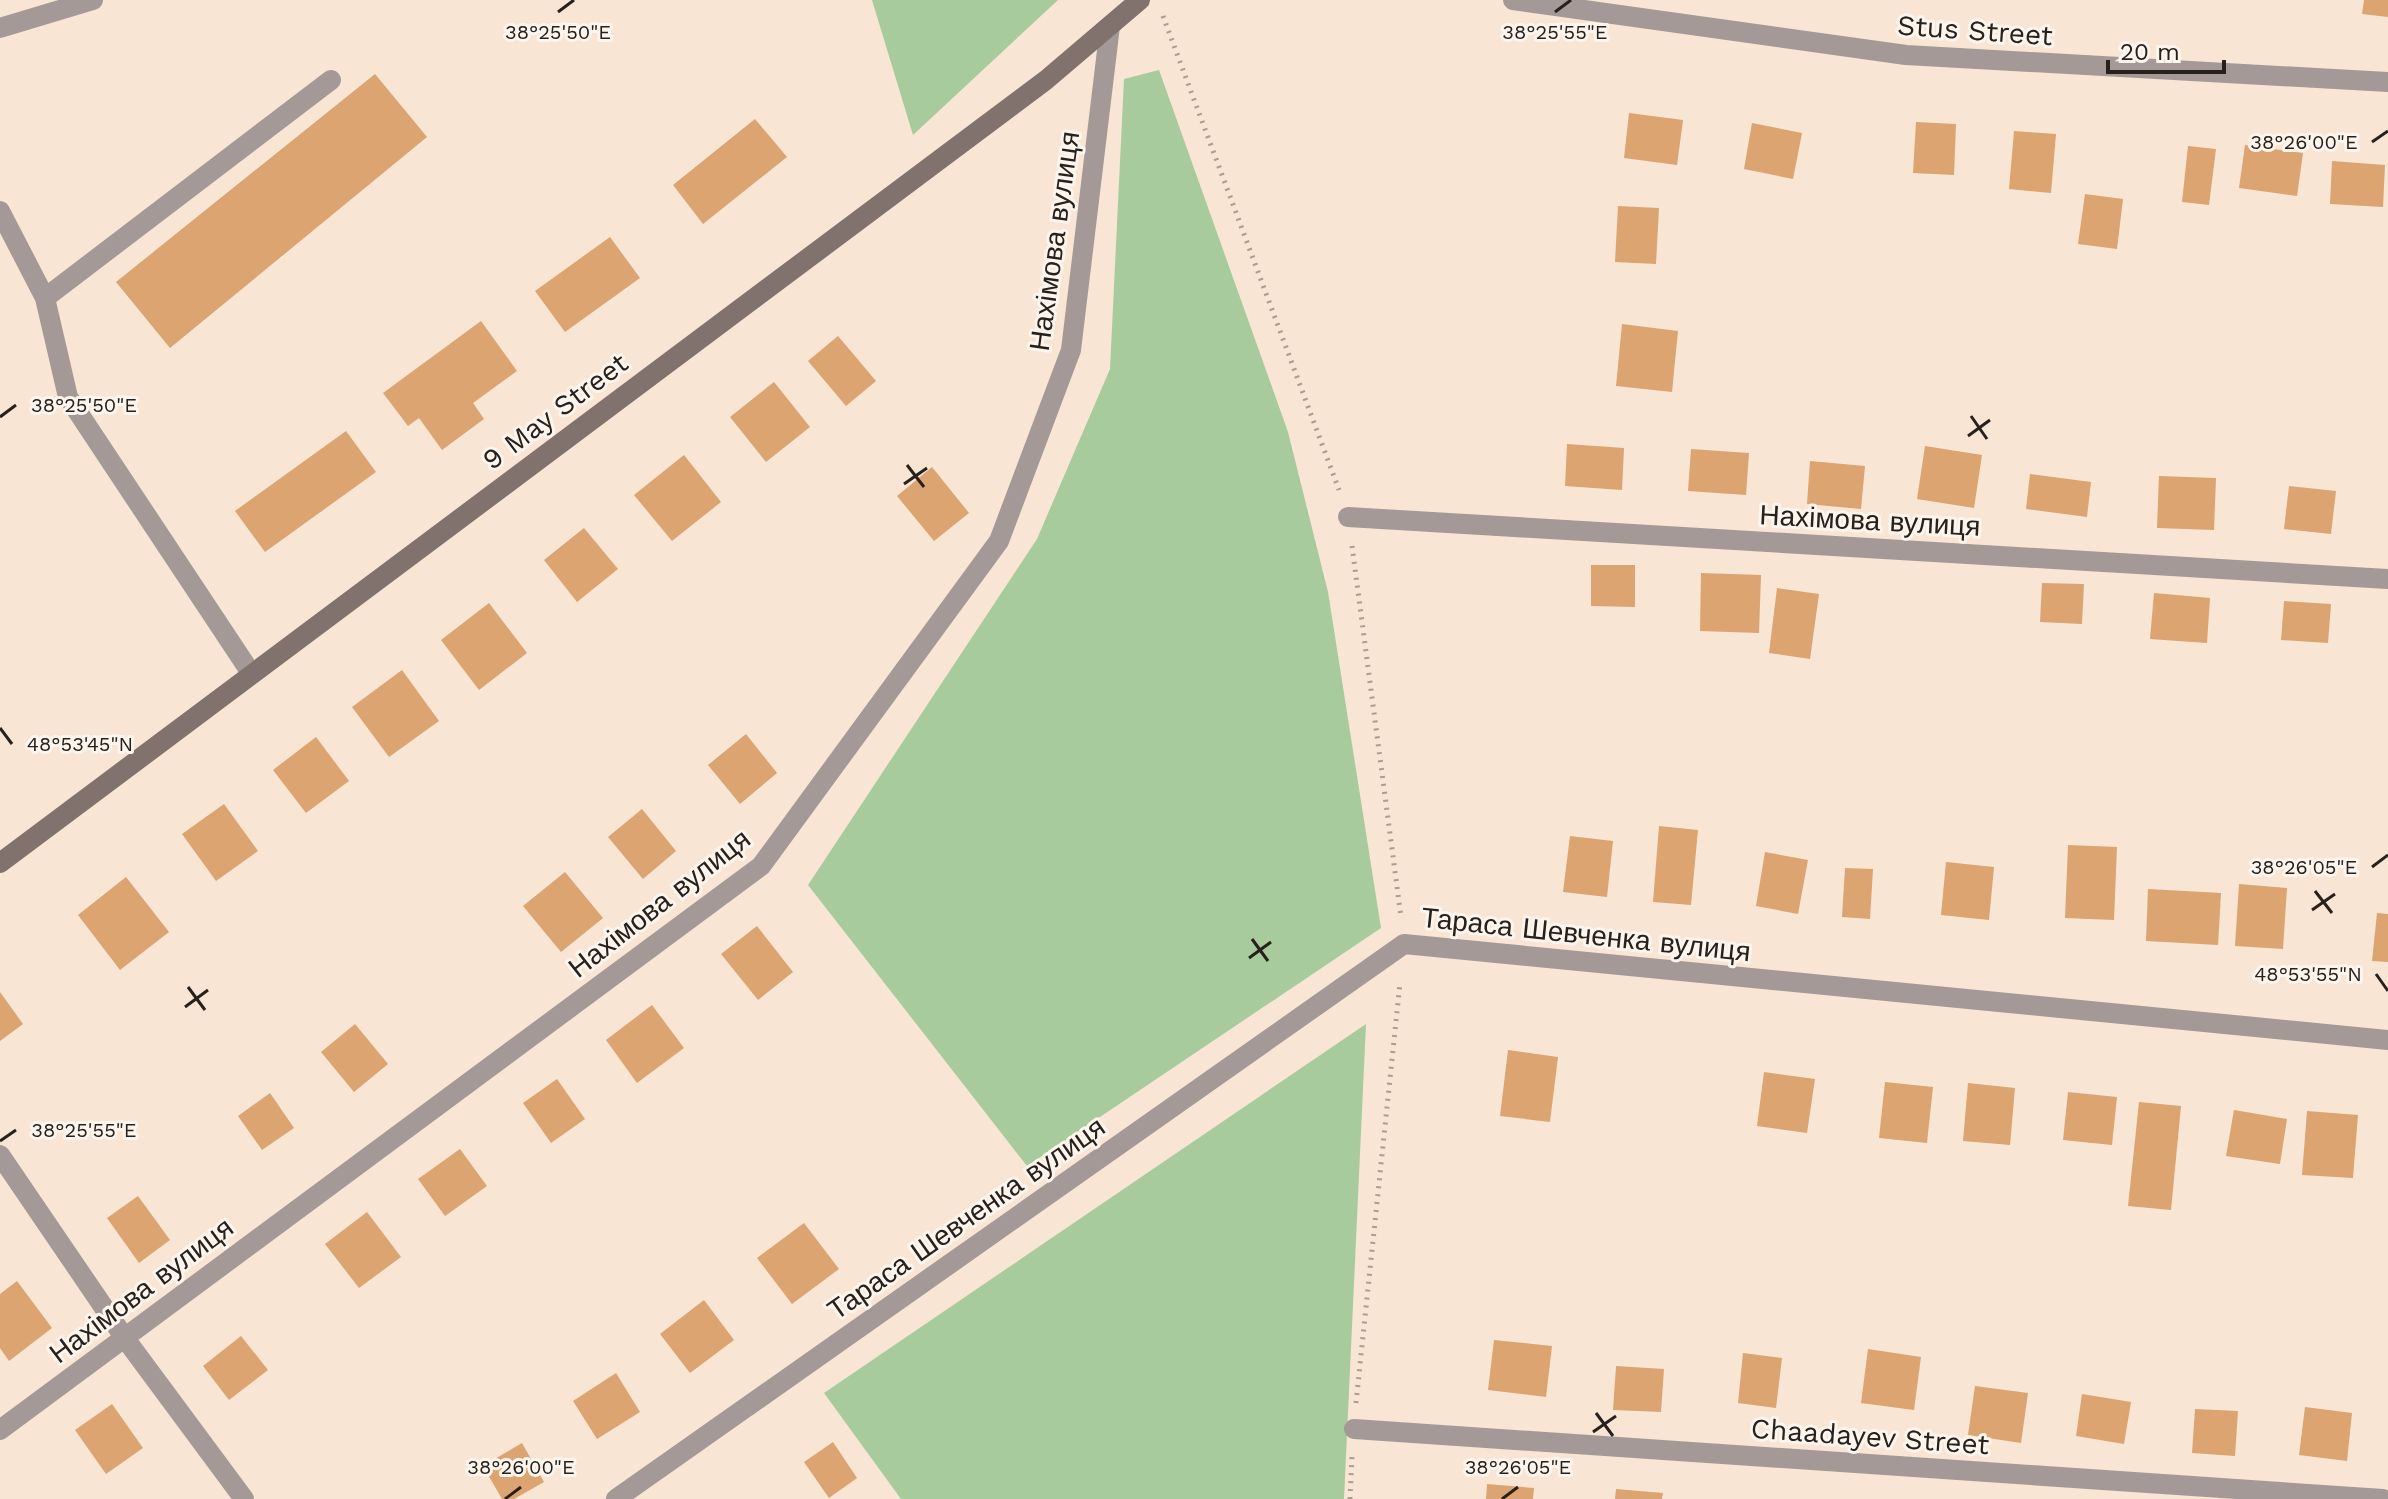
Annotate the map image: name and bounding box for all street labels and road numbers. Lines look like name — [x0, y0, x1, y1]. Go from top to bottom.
street label: Stus Street — [1896, 9, 2054, 52]
street label: Нахімова вулиця — [1023, 129, 1086, 353]
street label: 9 May Street — [476, 346, 635, 477]
street label: Нахімова вулиця — [1759, 498, 1981, 543]
street label: Нахімова вулиця — [562, 822, 757, 985]
street label: Тараса Шевченка вулиця — [1420, 901, 1752, 968]
street label: Тараса Шевченка вулиця — [821, 1110, 1111, 1327]
street label: Нахімова вулиця — [43, 1211, 240, 1370]
street label: Chaadayev Street — [1750, 1412, 1990, 1461]

